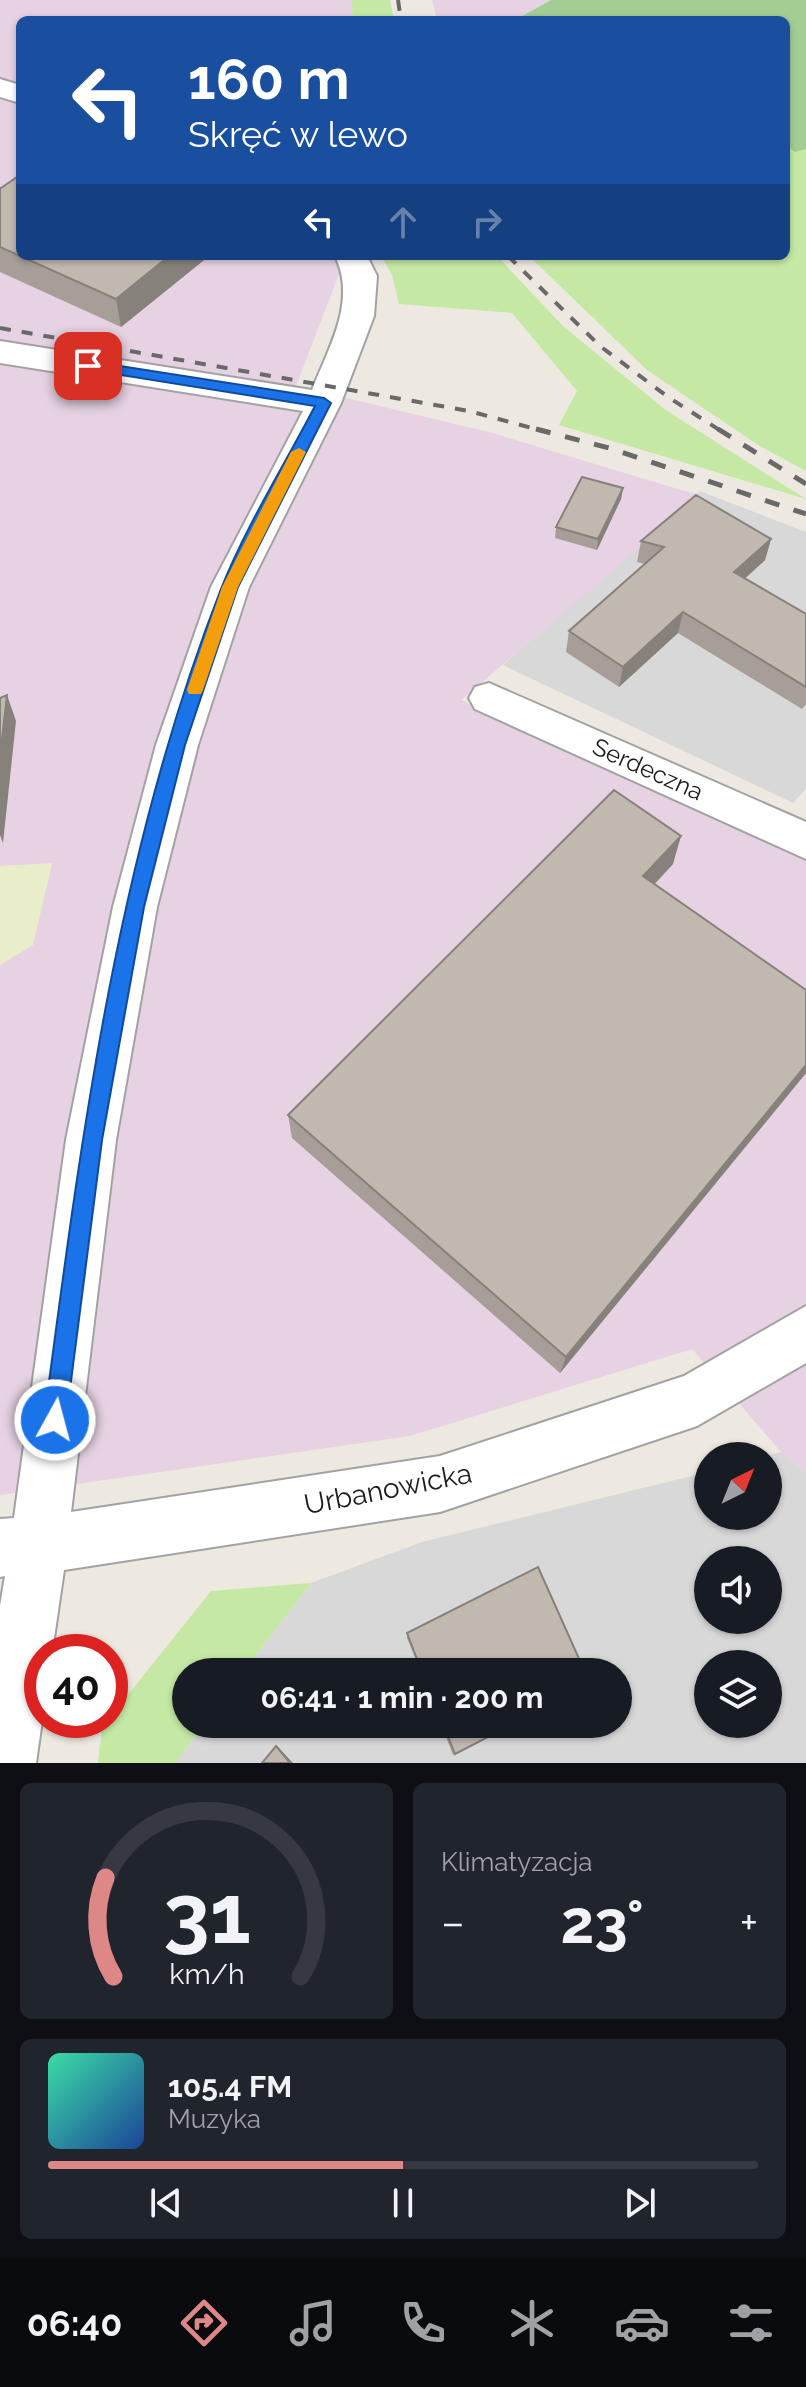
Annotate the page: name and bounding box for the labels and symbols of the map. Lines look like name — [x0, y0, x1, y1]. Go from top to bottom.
pin — [54, 332, 122, 400]
street label: Serdeczna — [588, 732, 708, 806]
position arrow — [13, 1378, 97, 1462]
north arrow — [694, 1442, 782, 1530]
street label: Urbanowicka — [301, 1457, 475, 1521]
speed limit sign: 40 — [24, 1634, 128, 1738]

